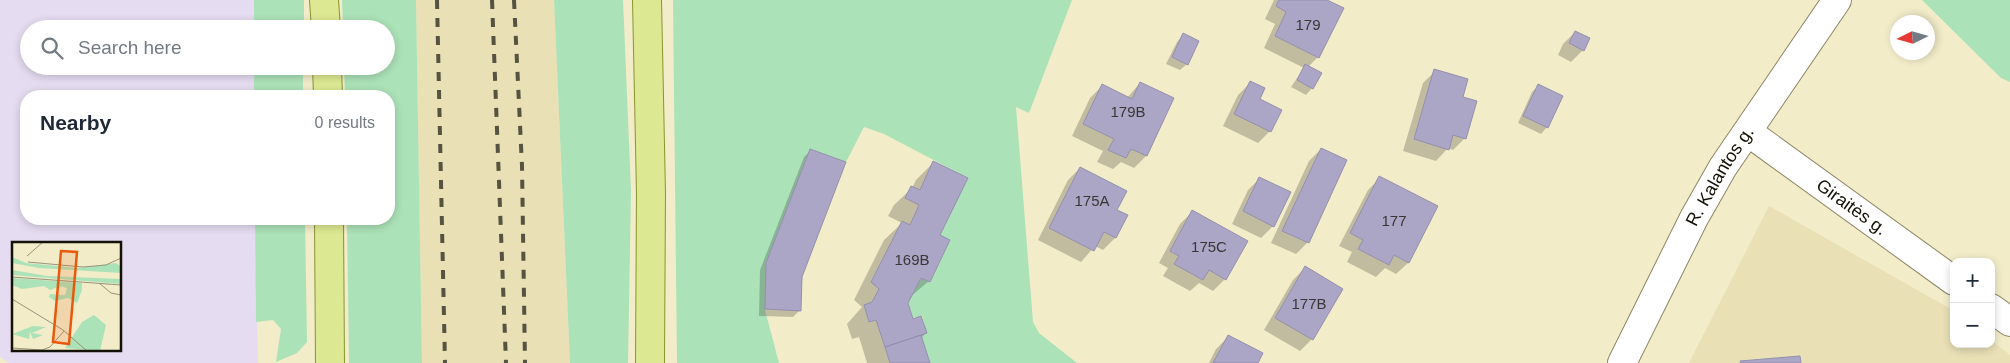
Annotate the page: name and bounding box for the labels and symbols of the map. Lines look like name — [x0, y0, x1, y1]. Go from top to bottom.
north arrow — [1890, 15, 1935, 60]
house number: 179 — [1295, 16, 1321, 33]
house number: 179B — [1110, 103, 1146, 120]
street label: R. Kalantos g. — [1682, 123, 1758, 229]
street label: Giraitės g. — [1813, 175, 1891, 239]
house number: 175A — [1074, 192, 1110, 209]
house number: 177 — [1381, 212, 1407, 229]
house number: 175C — [1191, 238, 1227, 255]
inset map — [12, 242, 121, 350]
house number: 169B — [894, 251, 930, 268]
house number: 177B — [1291, 295, 1327, 312]

